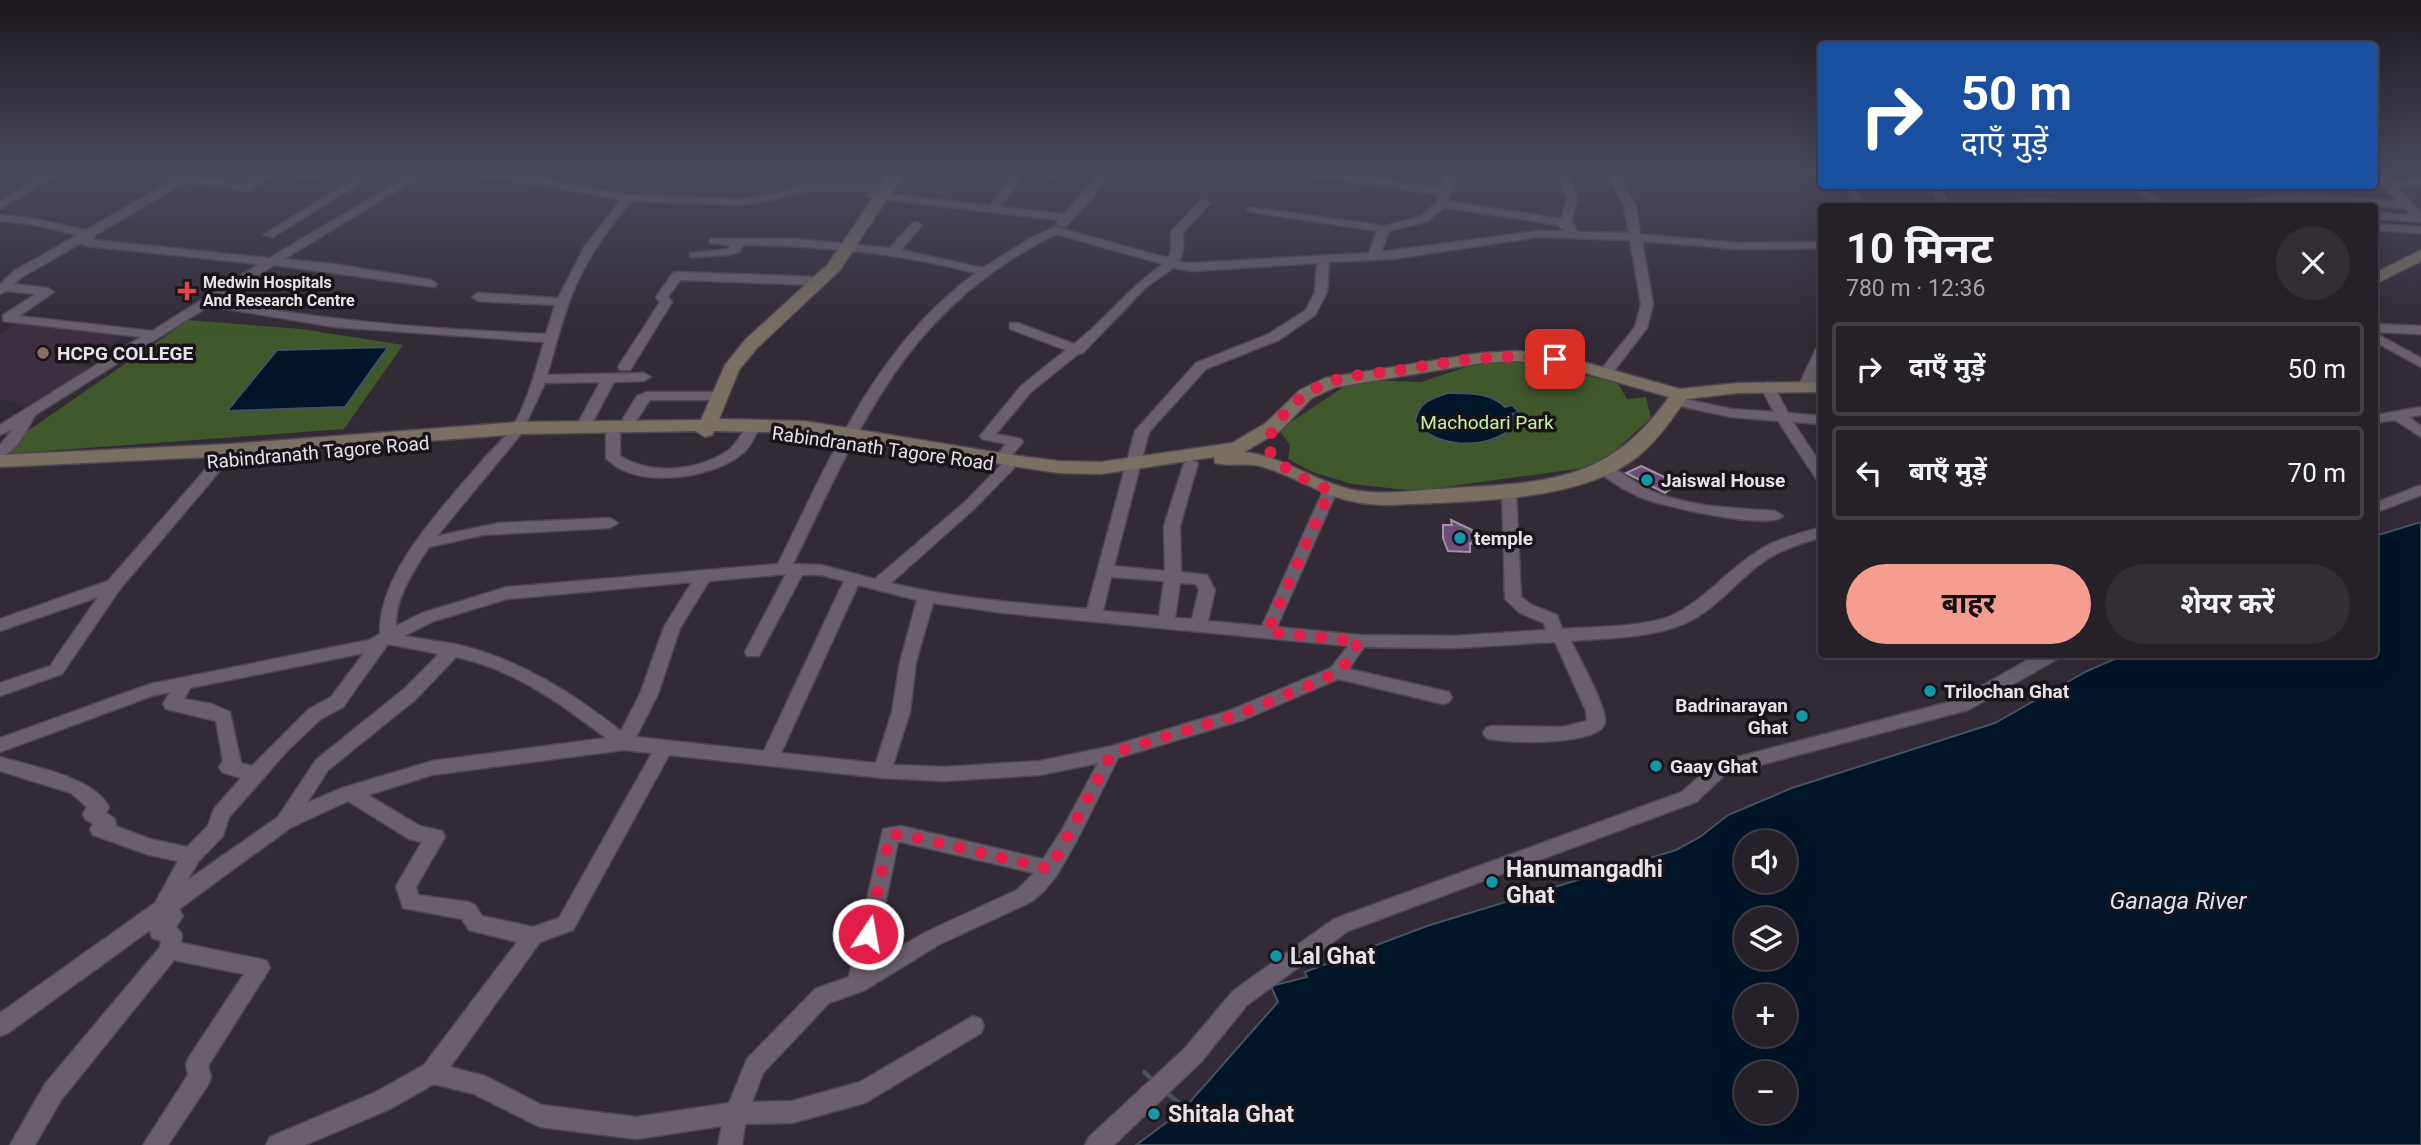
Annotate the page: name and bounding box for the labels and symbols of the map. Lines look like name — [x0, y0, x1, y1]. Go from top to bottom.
place label: Medwin Hospitals And Research Centre — [203, 273, 355, 310]
marker: Medwin Hospitals And Research Centre — [177, 281, 197, 301]
pin — [1525, 329, 1585, 389]
place label: HCPG COLLEGE — [57, 342, 193, 365]
marker: HCPG COLLEGE — [35, 345, 51, 361]
park label: Machodari Park — [1420, 411, 1554, 434]
street label: Rabindranath Tagore Road — [771, 422, 995, 475]
street label: Rabindranath Tagore Road — [206, 431, 430, 474]
place label: Jaiswal House — [1661, 469, 1785, 492]
marker: Jaiswal House — [1639, 472, 1655, 488]
place label: temple — [1474, 527, 1533, 550]
marker: temple — [1452, 530, 1468, 546]
place label: Trilochan Ghat — [1944, 680, 2070, 703]
marker: Trilochan Ghat — [1922, 683, 1938, 699]
place label: Badrinarayan Ghat — [1675, 694, 1789, 739]
marker: Badrinarayan Ghat — [1794, 708, 1810, 724]
place label: Gaay Ghat — [1670, 755, 1758, 778]
marker: Gaay Ghat — [1648, 758, 1664, 774]
place label: Hanumangadhi Ghat — [1506, 856, 1663, 909]
marker: Hanumangadhi Ghat — [1484, 874, 1500, 890]
water label: Ganaga River — [2109, 887, 2248, 915]
position arrow — [831, 897, 905, 971]
place label: Lal Ghat — [1290, 943, 1375, 970]
marker: Lal Ghat — [1268, 948, 1284, 964]
place label: Shitala Ghat — [1168, 1101, 1294, 1128]
marker: Shitala Ghat — [1146, 1106, 1162, 1122]

